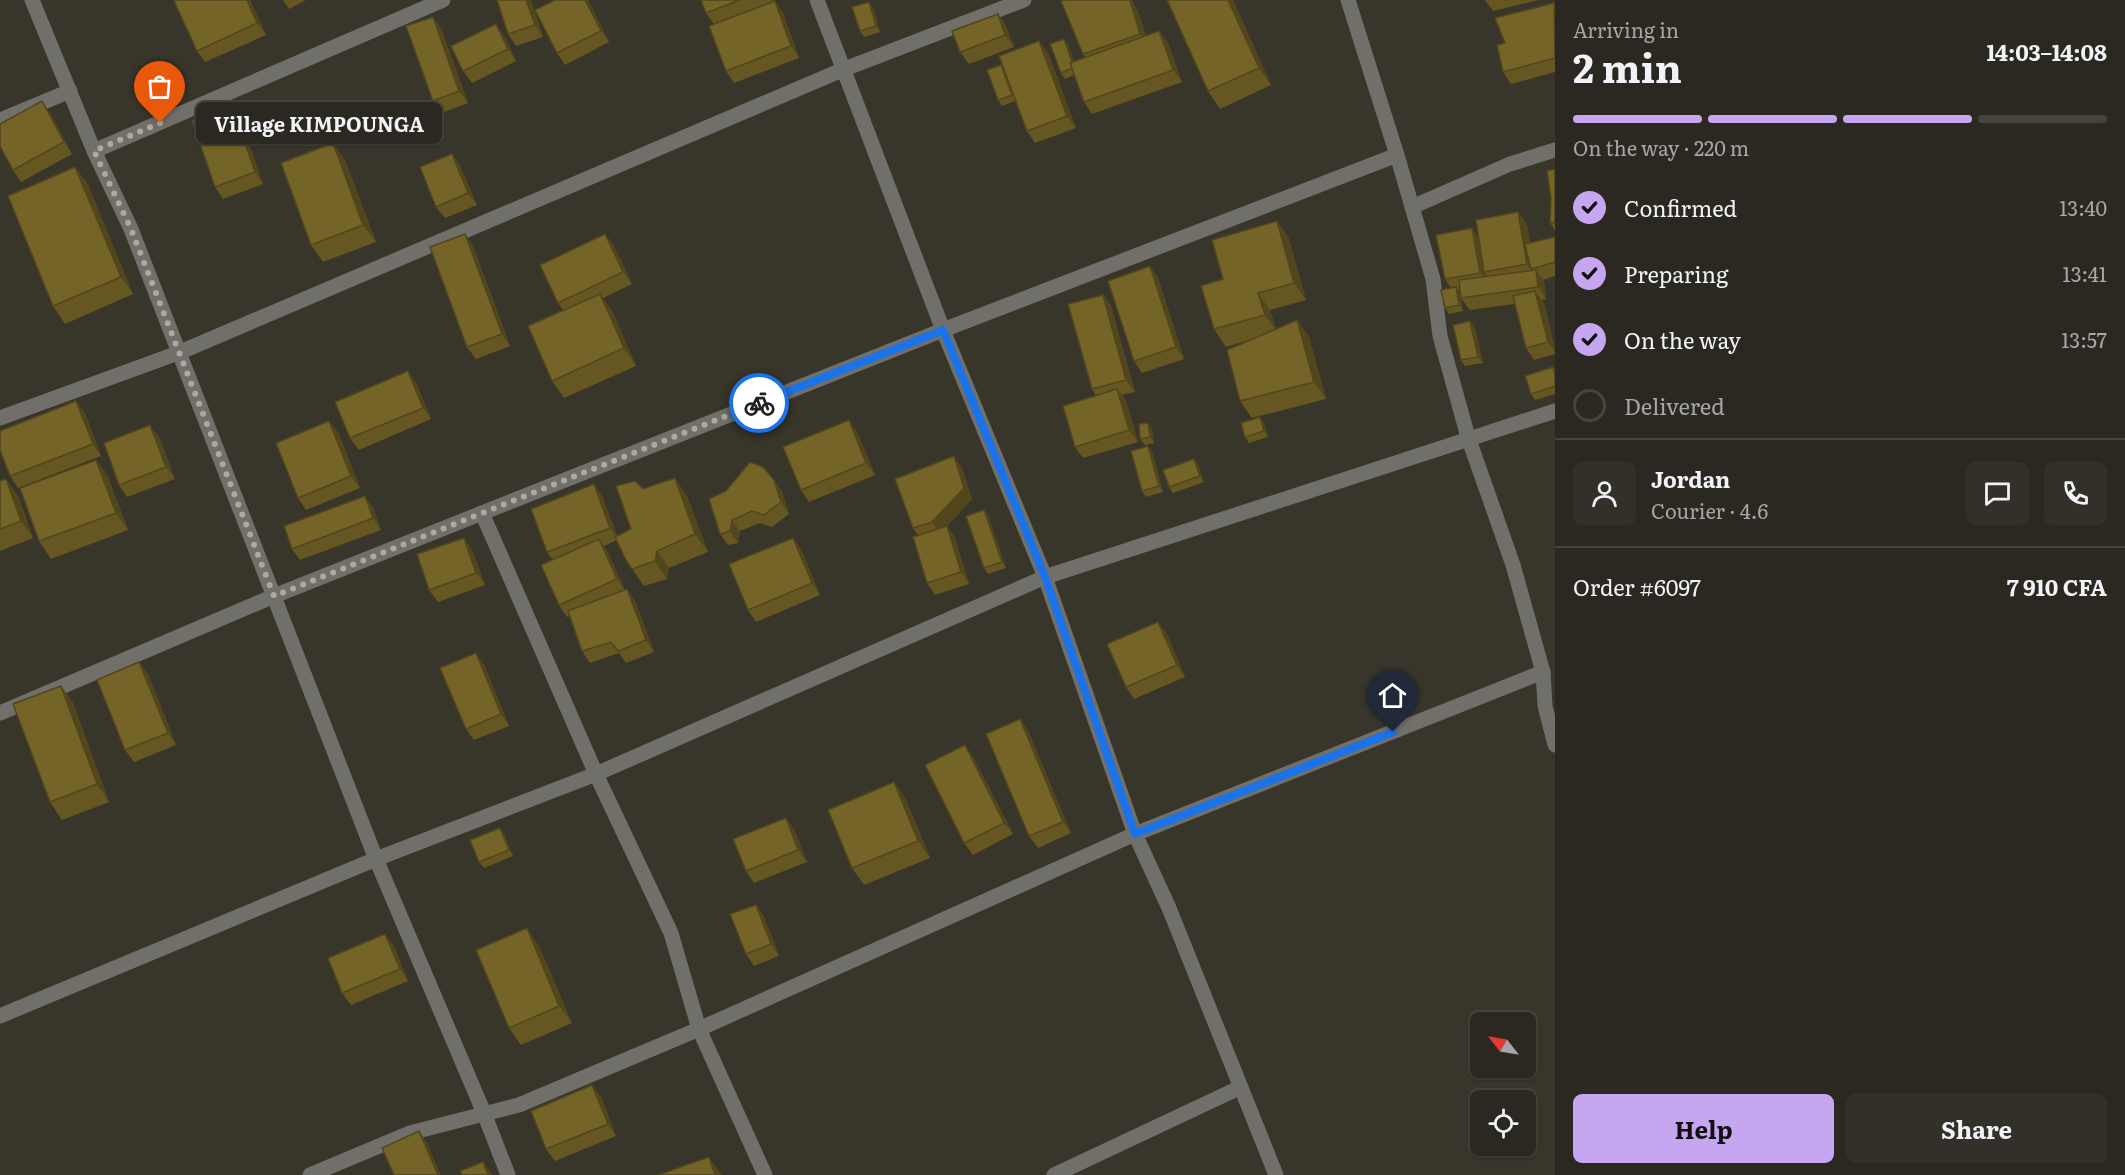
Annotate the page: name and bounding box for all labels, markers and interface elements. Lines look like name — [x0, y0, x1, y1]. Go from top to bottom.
text: Arriving in — [1573, 14, 1679, 44]
text: 14:03–14:08 — [1986, 35, 2107, 68]
text: 2 min — [1573, 37, 1682, 95]
pin — [134, 61, 185, 123]
icon: bag — [143, 70, 176, 103]
callout: Village KIMPOUNGA — [196, 102, 442, 144]
text: Village KIMPOUNGA — [214, 108, 424, 138]
text: On the way · 220 m — [1573, 132, 1749, 162]
icon: check — [1573, 191, 1606, 224]
text: Confirmed — [1624, 191, 1737, 224]
text: 13:40 — [2059, 192, 2107, 222]
icon: check — [1573, 257, 1606, 290]
text: Preparing — [1624, 257, 1728, 290]
text: 13:41 — [2063, 258, 2107, 288]
icon: check — [1573, 323, 1606, 356]
text: On the way — [1624, 323, 1741, 356]
text: 13:57 — [2061, 324, 2107, 354]
courier — [729, 373, 789, 433]
icon: bike — [743, 387, 776, 420]
text: Delivered — [1624, 389, 1725, 422]
button: person — [1573, 462, 1636, 525]
text: Jordan — [1651, 462, 1730, 495]
button: chat — [1966, 462, 2029, 525]
button: phone — [2044, 462, 2107, 525]
text: Courier · 4.6 — [1651, 495, 1768, 525]
text: Order #6097 — [1573, 570, 1701, 603]
text: 7 910 CFA — [2007, 570, 2107, 603]
pin — [1367, 670, 1418, 732]
icon: home — [1376, 679, 1409, 712]
north arrow — [1470, 1012, 1536, 1078]
map controls — [1470, 1012, 1536, 1156]
button: locate — [1470, 1090, 1536, 1156]
button: Help — [1573, 1094, 1834, 1163]
button: Share — [1846, 1094, 2107, 1163]

